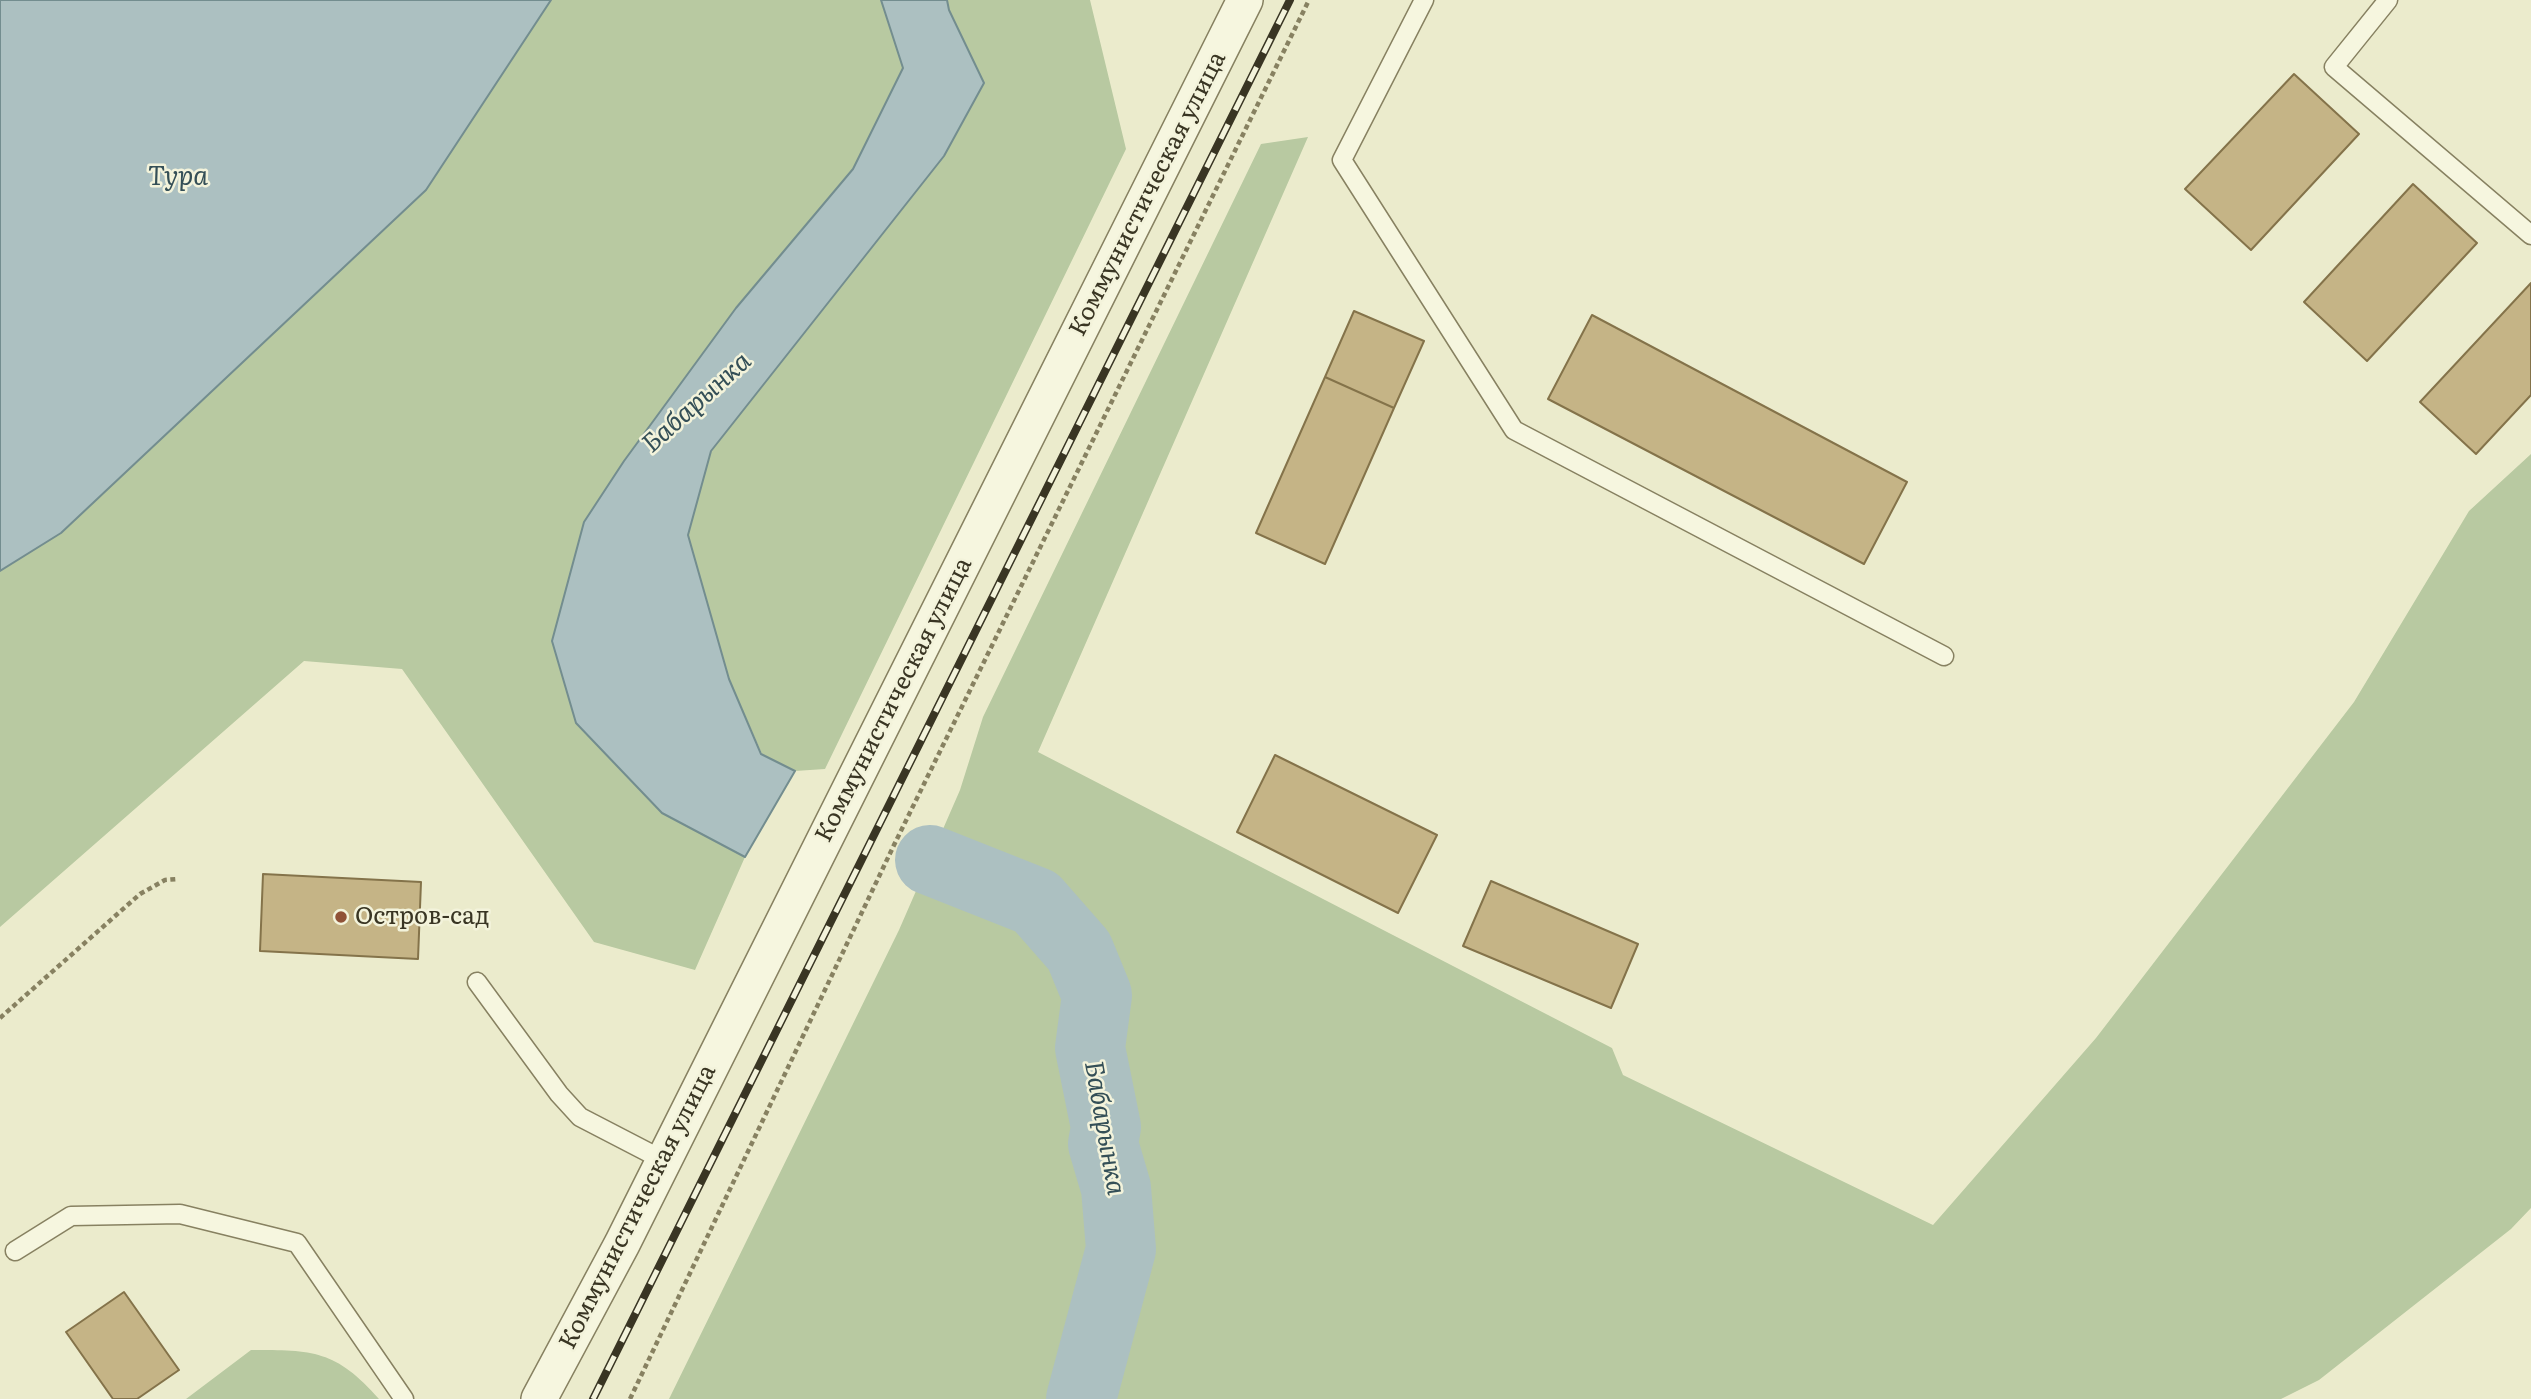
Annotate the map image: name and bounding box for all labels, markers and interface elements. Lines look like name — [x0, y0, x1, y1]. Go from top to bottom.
street label: Коммунистическая улица — [1064, 47, 1232, 341]
water label: Тура — [148, 161, 208, 193]
water label: Бабарынка — [636, 346, 758, 460]
street label: Коммунистическая улица — [810, 553, 978, 847]
place label: Остров-сад — [355, 903, 490, 931]
marker: Остров-сад — [333, 909, 349, 925]
water label: Бабарынка — [1077, 1059, 1131, 1197]
street label: Коммунистическая улица — [554, 1060, 722, 1354]

